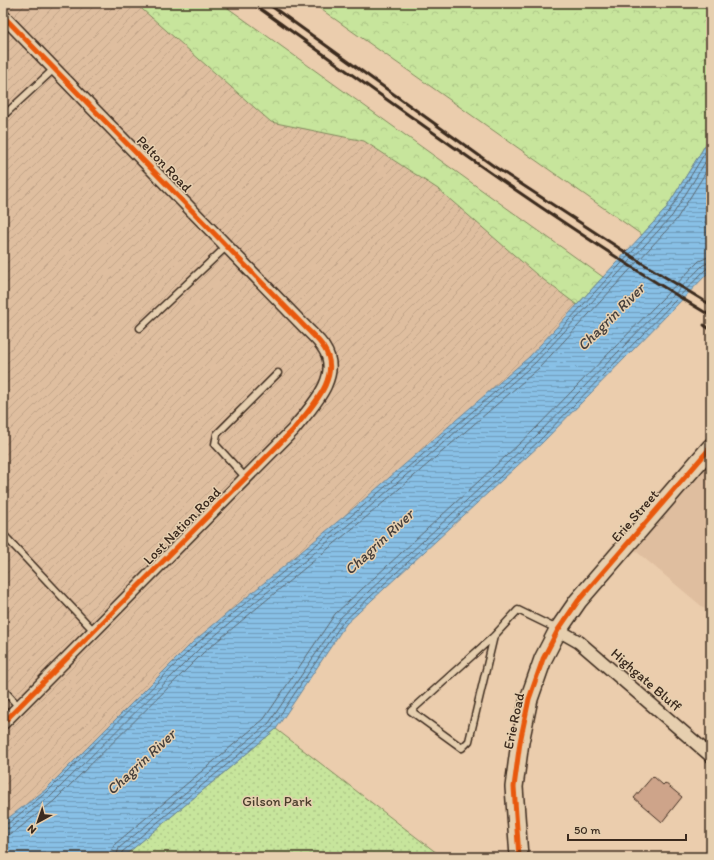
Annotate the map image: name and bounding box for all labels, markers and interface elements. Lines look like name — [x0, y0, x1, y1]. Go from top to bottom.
street label: Pelton Road — [133, 132, 195, 196]
water label: Chagrin River — [574, 278, 650, 354]
street label: Lost Nation Road — [140, 483, 225, 568]
street label: Erie Street — [608, 486, 662, 546]
water label: Chagrin River — [341, 504, 419, 578]
street label: Highgate Bluff — [607, 645, 685, 716]
street label: Erie Road — [500, 691, 528, 751]
water label: Chagrin River — [103, 724, 181, 798]
park label: Gilson Park — [242, 793, 312, 810]
north arrow — [18, 802, 58, 842]
scale bar — [568, 816, 686, 842]
text: N — [25, 822, 39, 837]
text: 50 m — [574, 823, 600, 837]

